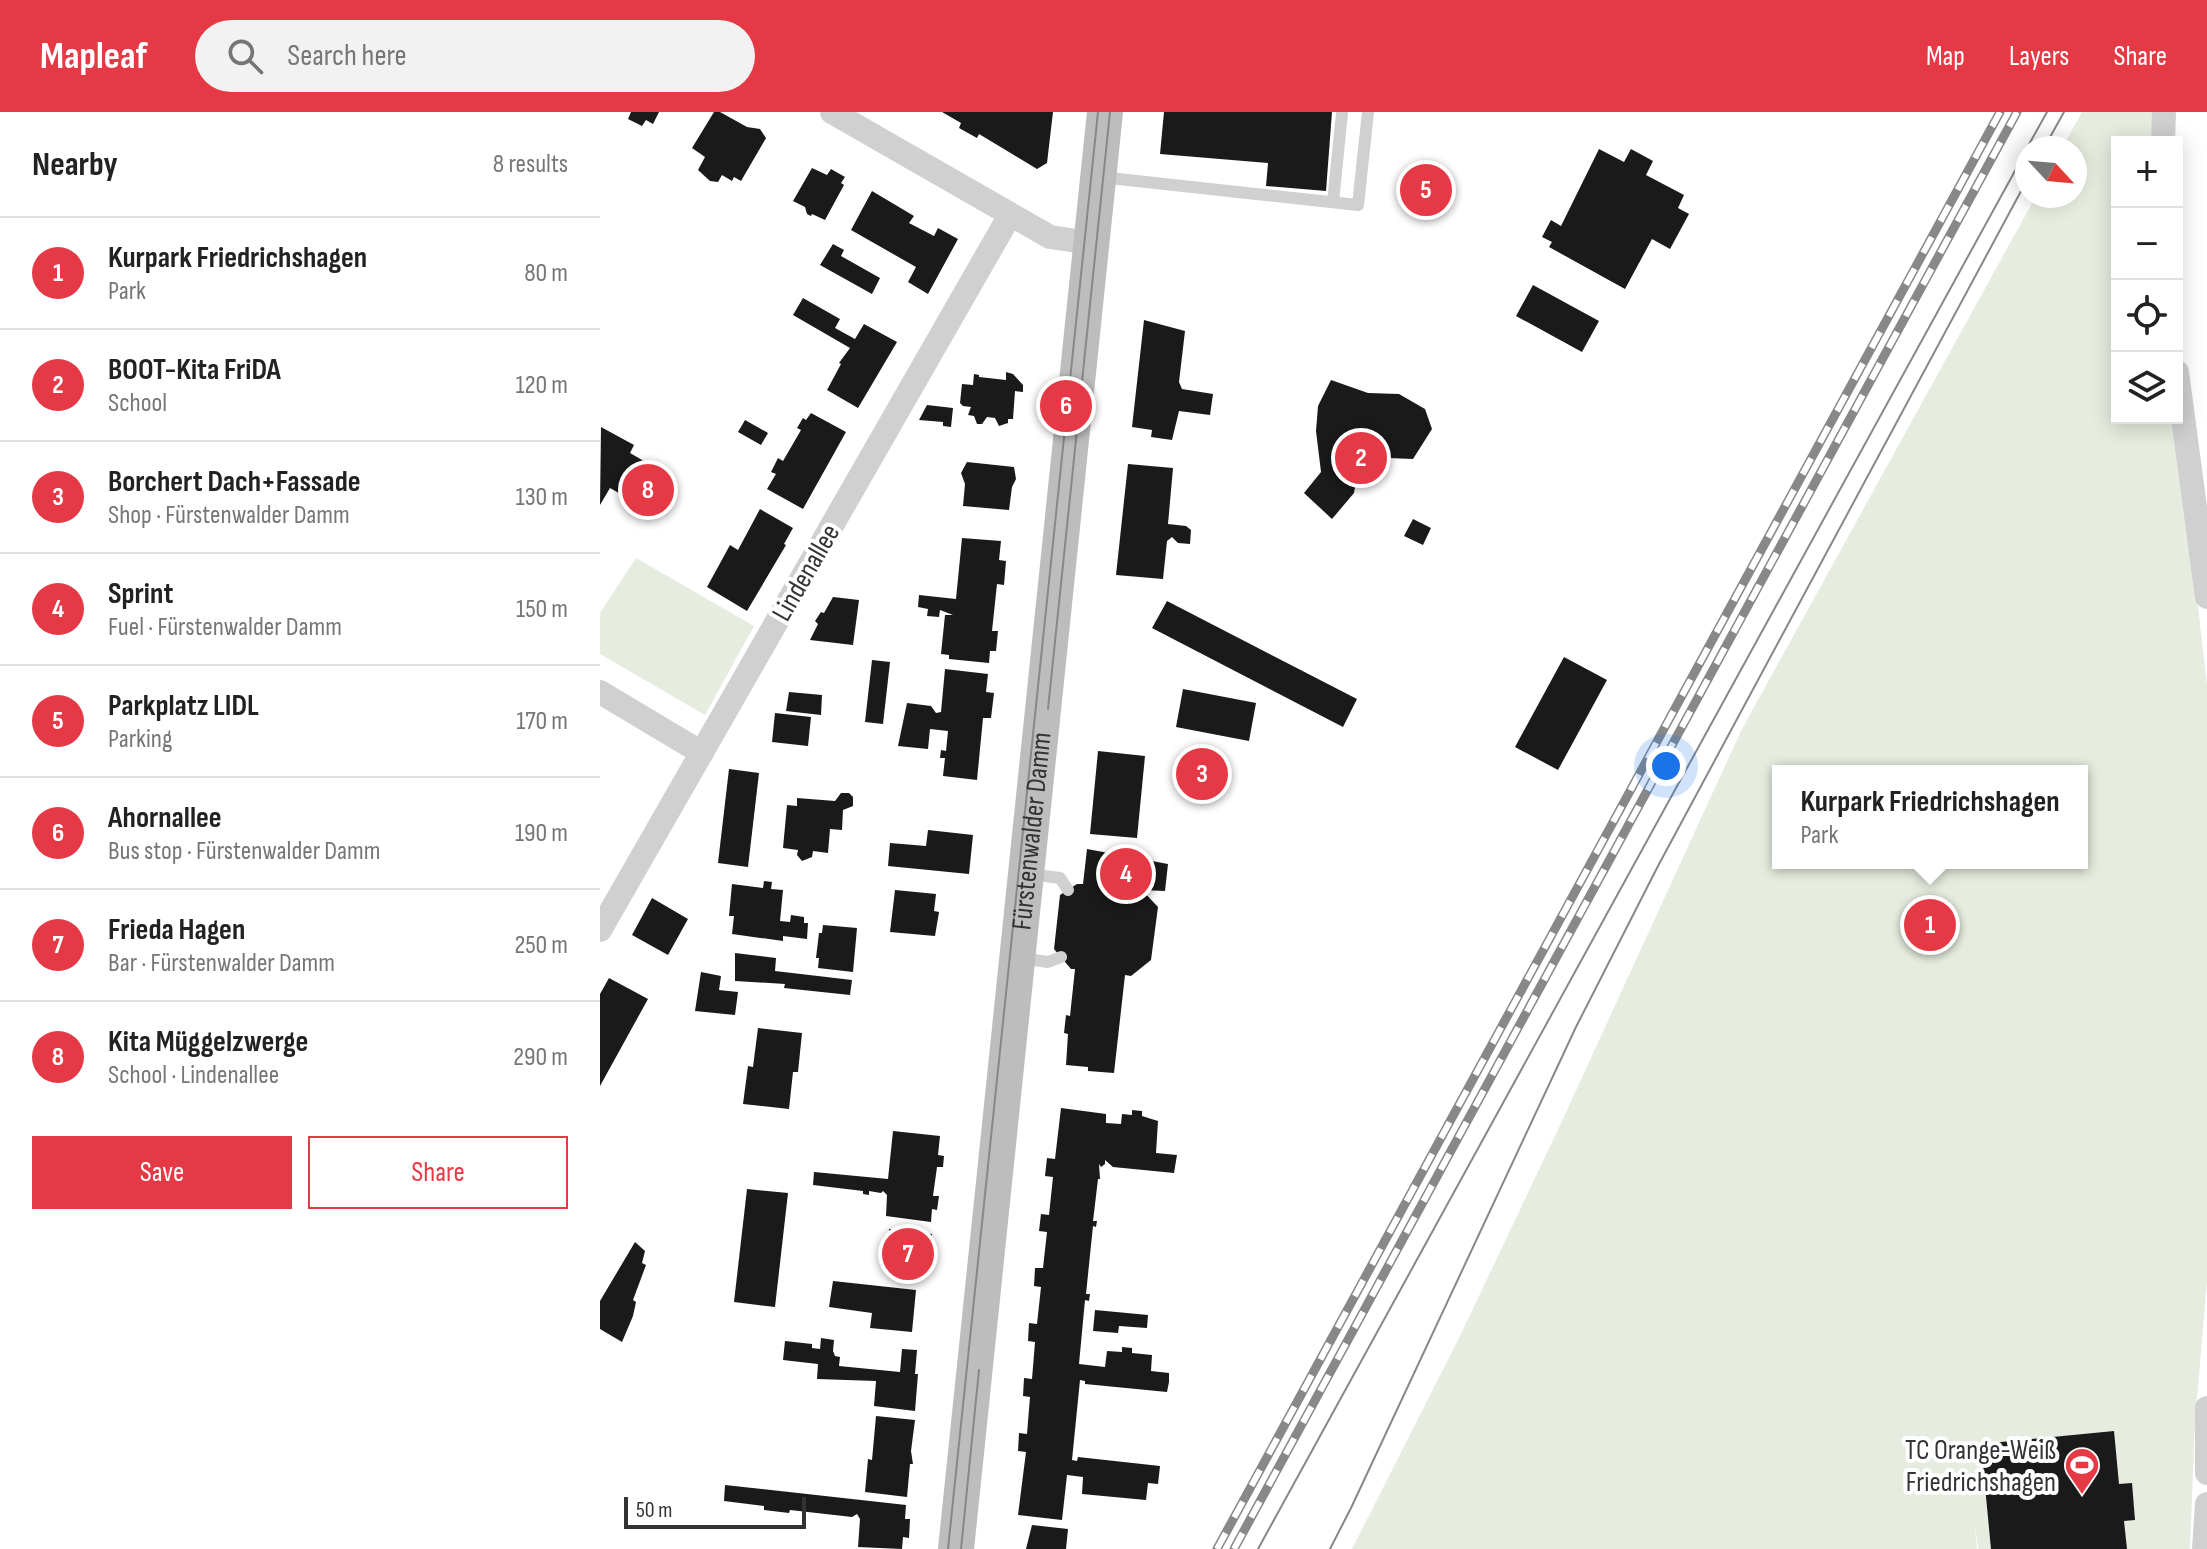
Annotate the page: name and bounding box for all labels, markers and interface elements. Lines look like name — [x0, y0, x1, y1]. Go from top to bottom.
search box — [195, 20, 755, 92]
text: Mapleaf — [40, 34, 147, 79]
icon: search — [223, 34, 267, 78]
text: Search here — [287, 38, 407, 74]
text: Map — [1926, 40, 1965, 73]
text: Layers — [2009, 40, 2069, 73]
text: Share — [2113, 40, 2167, 73]
north arrow — [2015, 136, 2087, 208]
map controls — [2111, 136, 2183, 424]
button: + — [2111, 136, 2183, 208]
text: Nearby — [32, 144, 118, 185]
text: 8 results — [493, 149, 568, 180]
pin: 5 — [1400, 160, 1452, 220]
button: − — [2111, 208, 2183, 280]
text: Kurpark Friedrichshagen — [108, 240, 367, 276]
text: 1 — [53, 258, 63, 289]
text: 80 m — [524, 258, 568, 289]
text: Park — [108, 276, 146, 307]
button: locate — [2111, 280, 2183, 352]
text: BOOT-Kita FriDA — [108, 352, 281, 388]
button: layers — [2111, 352, 2183, 424]
text: 2 — [52, 370, 64, 401]
text: 120 m — [515, 370, 568, 401]
pin: 6 — [1040, 376, 1092, 436]
text: School — [108, 388, 167, 419]
pin: 2 — [1335, 428, 1387, 488]
pin: 8 — [622, 460, 674, 520]
text: Borchert Dach+Fassade — [108, 464, 361, 500]
text: 3 — [52, 482, 64, 513]
text: 130 m — [516, 482, 568, 513]
text: Shop · Fürstenwalder Damm — [108, 500, 350, 531]
street label: Lindenallee — [765, 519, 847, 627]
text: Sprint — [108, 576, 173, 612]
text: 4 — [52, 594, 64, 625]
text: 150 m — [516, 594, 568, 625]
text: Fuel · Fürstenwalder Damm — [108, 612, 342, 643]
text: Parkplatz LIDL — [108, 688, 259, 724]
text: 5 — [52, 706, 64, 737]
text: 170 m — [516, 706, 568, 737]
text: Parking — [108, 724, 172, 755]
street label: Fürstenwalder Damm — [1005, 730, 1059, 932]
pin: 3 — [1176, 744, 1228, 804]
your location — [1646, 746, 1686, 786]
popup — [1772, 765, 2088, 869]
text: Kurpark Friedrichshagen — [1800, 784, 2060, 820]
text: Ahornallee — [108, 800, 222, 836]
text: 6 — [52, 818, 64, 849]
text: 190 m — [515, 818, 568, 849]
text: Park — [1800, 820, 1838, 851]
text: Bus stop · Fürstenwalder Damm — [108, 836, 380, 867]
pin: 4 — [1100, 844, 1152, 904]
pin: 1 — [1904, 895, 1956, 955]
text: Frieda Hagen — [108, 912, 245, 948]
text: 7 — [52, 930, 64, 961]
text: 250 m — [514, 930, 568, 961]
text: Bar · Fürstenwalder Damm — [108, 948, 335, 979]
text: Kita Müggelzwerge — [108, 1024, 308, 1060]
text: 8 — [52, 1042, 64, 1073]
text: 290 m — [513, 1042, 568, 1073]
text: School · Lindenallee — [108, 1060, 279, 1091]
button: Save — [32, 1136, 292, 1209]
button: Share — [308, 1136, 568, 1209]
pin: 7 — [882, 1224, 934, 1284]
place label: TC Orange-Weiß Friedrichshagen — [1905, 1434, 2056, 1499]
sports icon: TC Orange-Weiß Friedrichshagen — [2063, 1446, 2101, 1496]
scale bar — [624, 1493, 806, 1529]
text: 50 m — [636, 1497, 672, 1524]

